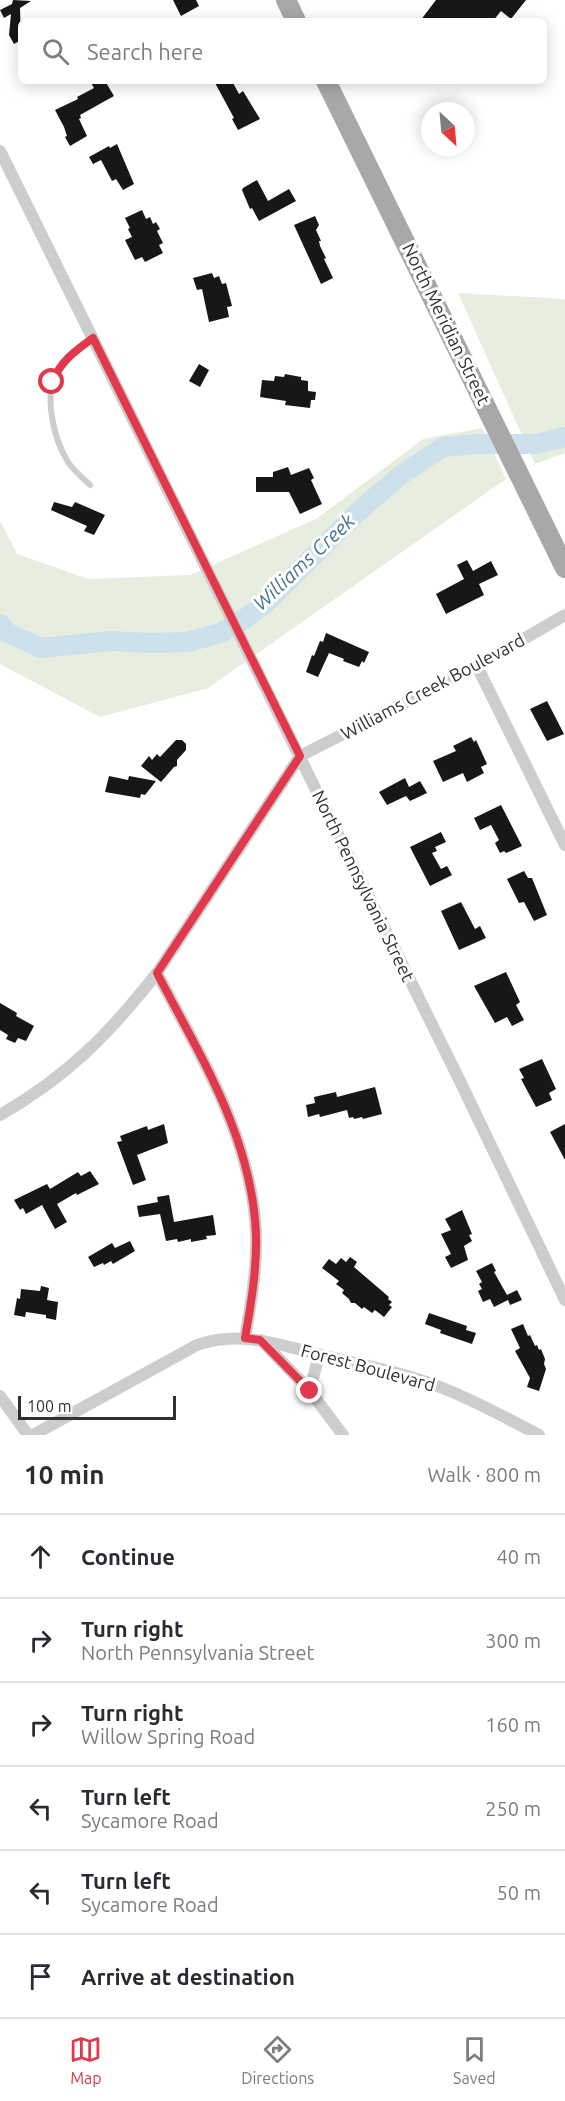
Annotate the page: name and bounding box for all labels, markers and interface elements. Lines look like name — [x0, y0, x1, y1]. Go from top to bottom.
search box — [18, 18, 547, 84]
icon: search — [39, 35, 72, 68]
text: Search here — [87, 39, 203, 64]
north arrow — [421, 102, 475, 156]
street label: North Meridian Street — [399, 240, 495, 408]
route start — [38, 368, 64, 394]
water label: Williams Creek — [248, 508, 360, 614]
street label: Williams Creek Boulevard — [337, 629, 528, 743]
street label: North Pennsylvania Street — [309, 787, 419, 984]
street label: Forest Boulevard — [299, 1340, 437, 1395]
route end — [296, 1377, 322, 1403]
scale bar — [18, 1393, 176, 1420]
text: 100 m — [27, 1397, 72, 1415]
text: 10 min — [24, 1460, 104, 1489]
text: Walk · 800 m — [428, 1463, 541, 1486]
icon: ahead — [24, 1540, 57, 1573]
text: Continue — [81, 1544, 175, 1569]
text: 40 m — [497, 1545, 541, 1568]
text: Turn right — [81, 1616, 183, 1641]
icon: right — [24, 1624, 57, 1657]
text: 300 m — [485, 1629, 541, 1652]
text: North Pennsylvania Street — [81, 1641, 314, 1664]
text: Turn right — [81, 1700, 183, 1725]
icon: right — [24, 1708, 57, 1741]
text: 160 m — [485, 1713, 541, 1736]
text: Willow Spring Road — [81, 1725, 255, 1748]
text: Turn left — [81, 1784, 171, 1809]
icon: left — [24, 1792, 57, 1825]
text: 250 m — [485, 1797, 541, 1820]
text: Sycamore Road — [81, 1809, 219, 1832]
text: Turn left — [81, 1868, 171, 1893]
icon: left — [24, 1876, 57, 1909]
text: 50 m — [497, 1881, 541, 1904]
text: Sycamore Road — [81, 1893, 219, 1916]
icon: arrive — [24, 1960, 57, 1993]
text: Arrive at destination — [81, 1964, 295, 1989]
tab: Map — [69, 2033, 102, 2087]
tab: Directions — [241, 2033, 314, 2087]
tab: Saved — [453, 2033, 496, 2087]

